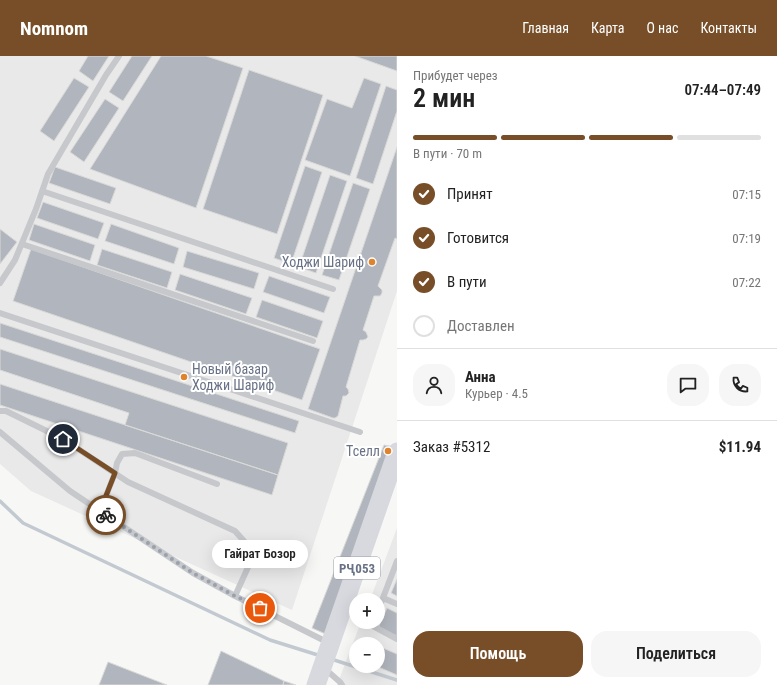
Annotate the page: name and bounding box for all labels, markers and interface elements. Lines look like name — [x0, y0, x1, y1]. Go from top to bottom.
text: Nomnom — [20, 17, 88, 40]
text: Главная — [522, 20, 569, 36]
text: Карта — [591, 20, 624, 36]
text: О нас — [646, 20, 678, 36]
text: Контакты — [700, 20, 757, 36]
text: Прибудет через — [413, 68, 498, 83]
text: 07:44–07:49 — [684, 81, 761, 99]
text: 2 мин — [413, 83, 475, 113]
text: В пути · 70 m — [413, 146, 482, 161]
icon: check — [413, 183, 435, 205]
text: Принят — [447, 185, 493, 203]
text: 07:15 — [732, 187, 761, 202]
icon: check — [413, 227, 435, 249]
text: Готовится — [447, 229, 509, 247]
text: 07:19 — [732, 231, 761, 246]
place label: Ходжи Шариф — [282, 254, 364, 270]
marker: Ходжи Шариф — [367, 257, 377, 267]
icon: check — [413, 271, 435, 293]
text: В пути — [447, 273, 487, 291]
text: 07:22 — [732, 275, 761, 290]
text: Доставлен — [447, 317, 515, 335]
place label: Новый базар Ходжи Шариф — [192, 361, 274, 393]
button: person — [413, 364, 455, 406]
button: chat — [667, 364, 709, 406]
button: phone — [719, 364, 761, 406]
text: Анна — [465, 368, 496, 386]
marker: Новый базар Ходжи Шариф — [179, 372, 189, 382]
text: Курьер · 4.5 — [465, 386, 528, 401]
pin — [46, 422, 80, 456]
icon: home — [52, 428, 74, 450]
text: Заказ #5312 — [413, 438, 490, 456]
text: $11.94 — [719, 438, 761, 456]
place label: Тселл — [346, 443, 380, 459]
marker: Тселл — [383, 446, 393, 456]
courier — [86, 495, 126, 535]
icon: bike — [95, 504, 117, 526]
callout: Гайрат Бозор — [212, 540, 308, 568]
text: Гайрат Бозор — [224, 546, 296, 561]
road number: РҶ053 — [334, 557, 380, 579]
pin — [243, 591, 277, 625]
map controls — [349, 593, 385, 673]
button: + — [349, 593, 385, 629]
icon: bag — [249, 597, 271, 619]
button: Помощь — [413, 631, 583, 677]
button: Поделиться — [591, 631, 761, 677]
button: − — [349, 637, 385, 673]

